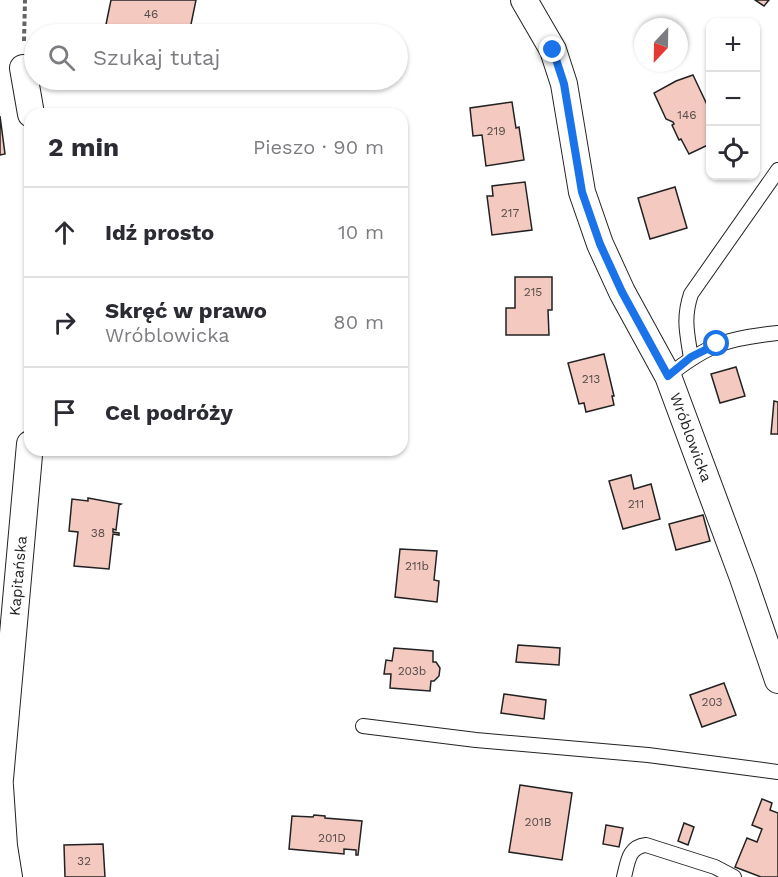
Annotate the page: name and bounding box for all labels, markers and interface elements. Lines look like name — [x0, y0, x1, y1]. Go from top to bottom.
house number: 46 — [144, 7, 158, 21]
north arrow — [634, 18, 688, 72]
map controls — [706, 18, 760, 180]
button: + — [706, 18, 760, 72]
search box — [24, 24, 408, 90]
route end — [539, 36, 565, 62]
icon: search — [45, 41, 78, 74]
text: Szukaj tutaj — [93, 45, 220, 70]
button: − — [706, 72, 760, 126]
house number: 146 — [677, 108, 697, 122]
house number: 219 — [486, 124, 506, 138]
button: locate — [706, 126, 760, 180]
text: 2 min — [48, 132, 119, 162]
text: Pieszo · 90 m — [253, 135, 384, 159]
house number: 217 — [501, 206, 519, 220]
icon: ahead — [48, 216, 81, 249]
text: Idź prosto — [105, 220, 214, 245]
text: 10 m — [338, 220, 384, 244]
house number: 215 — [524, 285, 542, 299]
text: Skręć w prawo — [105, 298, 267, 323]
icon: right — [48, 306, 81, 339]
text: 80 m — [333, 310, 384, 334]
text: Wróblowicka — [105, 323, 230, 347]
route start — [703, 330, 729, 356]
house number: 213 — [582, 372, 600, 386]
street label: Wróblowicka — [666, 390, 716, 485]
icon: arrive — [48, 396, 81, 429]
text: Cel podróży — [105, 400, 233, 425]
house number: 211 — [628, 497, 644, 511]
house number: 38 — [91, 526, 105, 540]
street label: Kapitańska — [6, 534, 31, 617]
house number: 211b — [405, 559, 429, 573]
house number: 203b — [398, 664, 426, 678]
house number: 203 — [701, 695, 723, 709]
house number: 201B — [525, 815, 552, 829]
house number: 201D — [318, 831, 346, 845]
house number: 32 — [77, 854, 91, 868]

